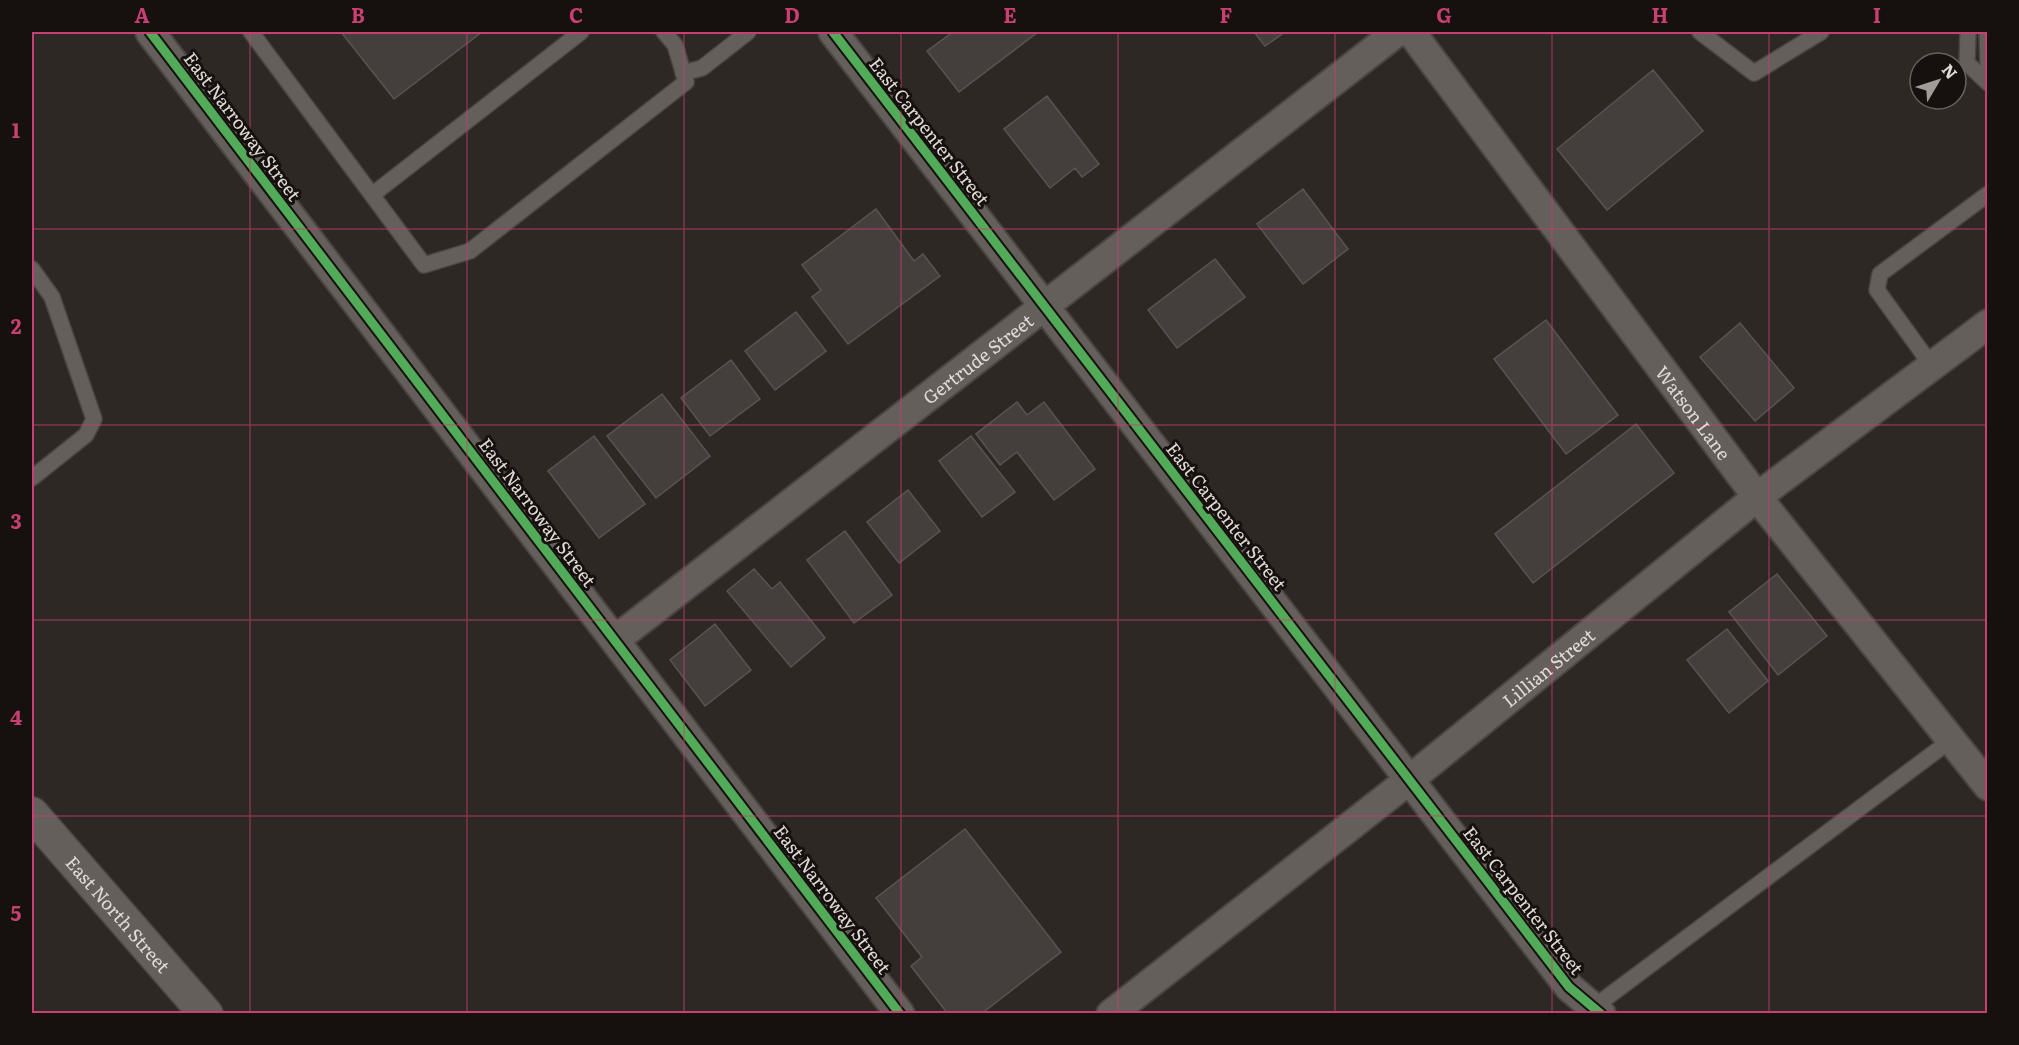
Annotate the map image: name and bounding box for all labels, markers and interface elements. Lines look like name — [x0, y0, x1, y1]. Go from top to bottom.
text: A — [134, 0, 150, 29]
text: B — [351, 0, 365, 29]
text: C — [569, 0, 583, 29]
text: D — [784, 0, 800, 29]
text: E — [1003, 0, 1017, 29]
text: F — [1220, 0, 1233, 29]
text: G — [1436, 0, 1452, 29]
text: H — [1652, 0, 1668, 29]
text: I — [1873, 0, 1881, 29]
street label: East Narroway Street — [178, 46, 308, 207]
street label: East Carpenter Street — [863, 51, 997, 212]
north arrow — [1908, 51, 1968, 111]
text: N — [1937, 58, 1964, 84]
text: 1 — [12, 114, 20, 144]
street label: Gertrude Street — [916, 306, 1039, 410]
text: 2 — [11, 310, 22, 340]
street label: Watson Lane — [1650, 359, 1738, 465]
street label: East Narroway Street — [473, 432, 603, 593]
street label: East Carpenter Street — [1160, 436, 1294, 597]
text: 3 — [10, 505, 22, 535]
street label: Lillian Street — [1496, 621, 1601, 713]
text: 4 — [10, 701, 22, 731]
street label: East Narroway Street — [768, 819, 898, 980]
street label: East Carpenter Street — [1457, 820, 1591, 981]
street label: East North Street — [60, 849, 178, 979]
text: 5 — [11, 897, 22, 927]

